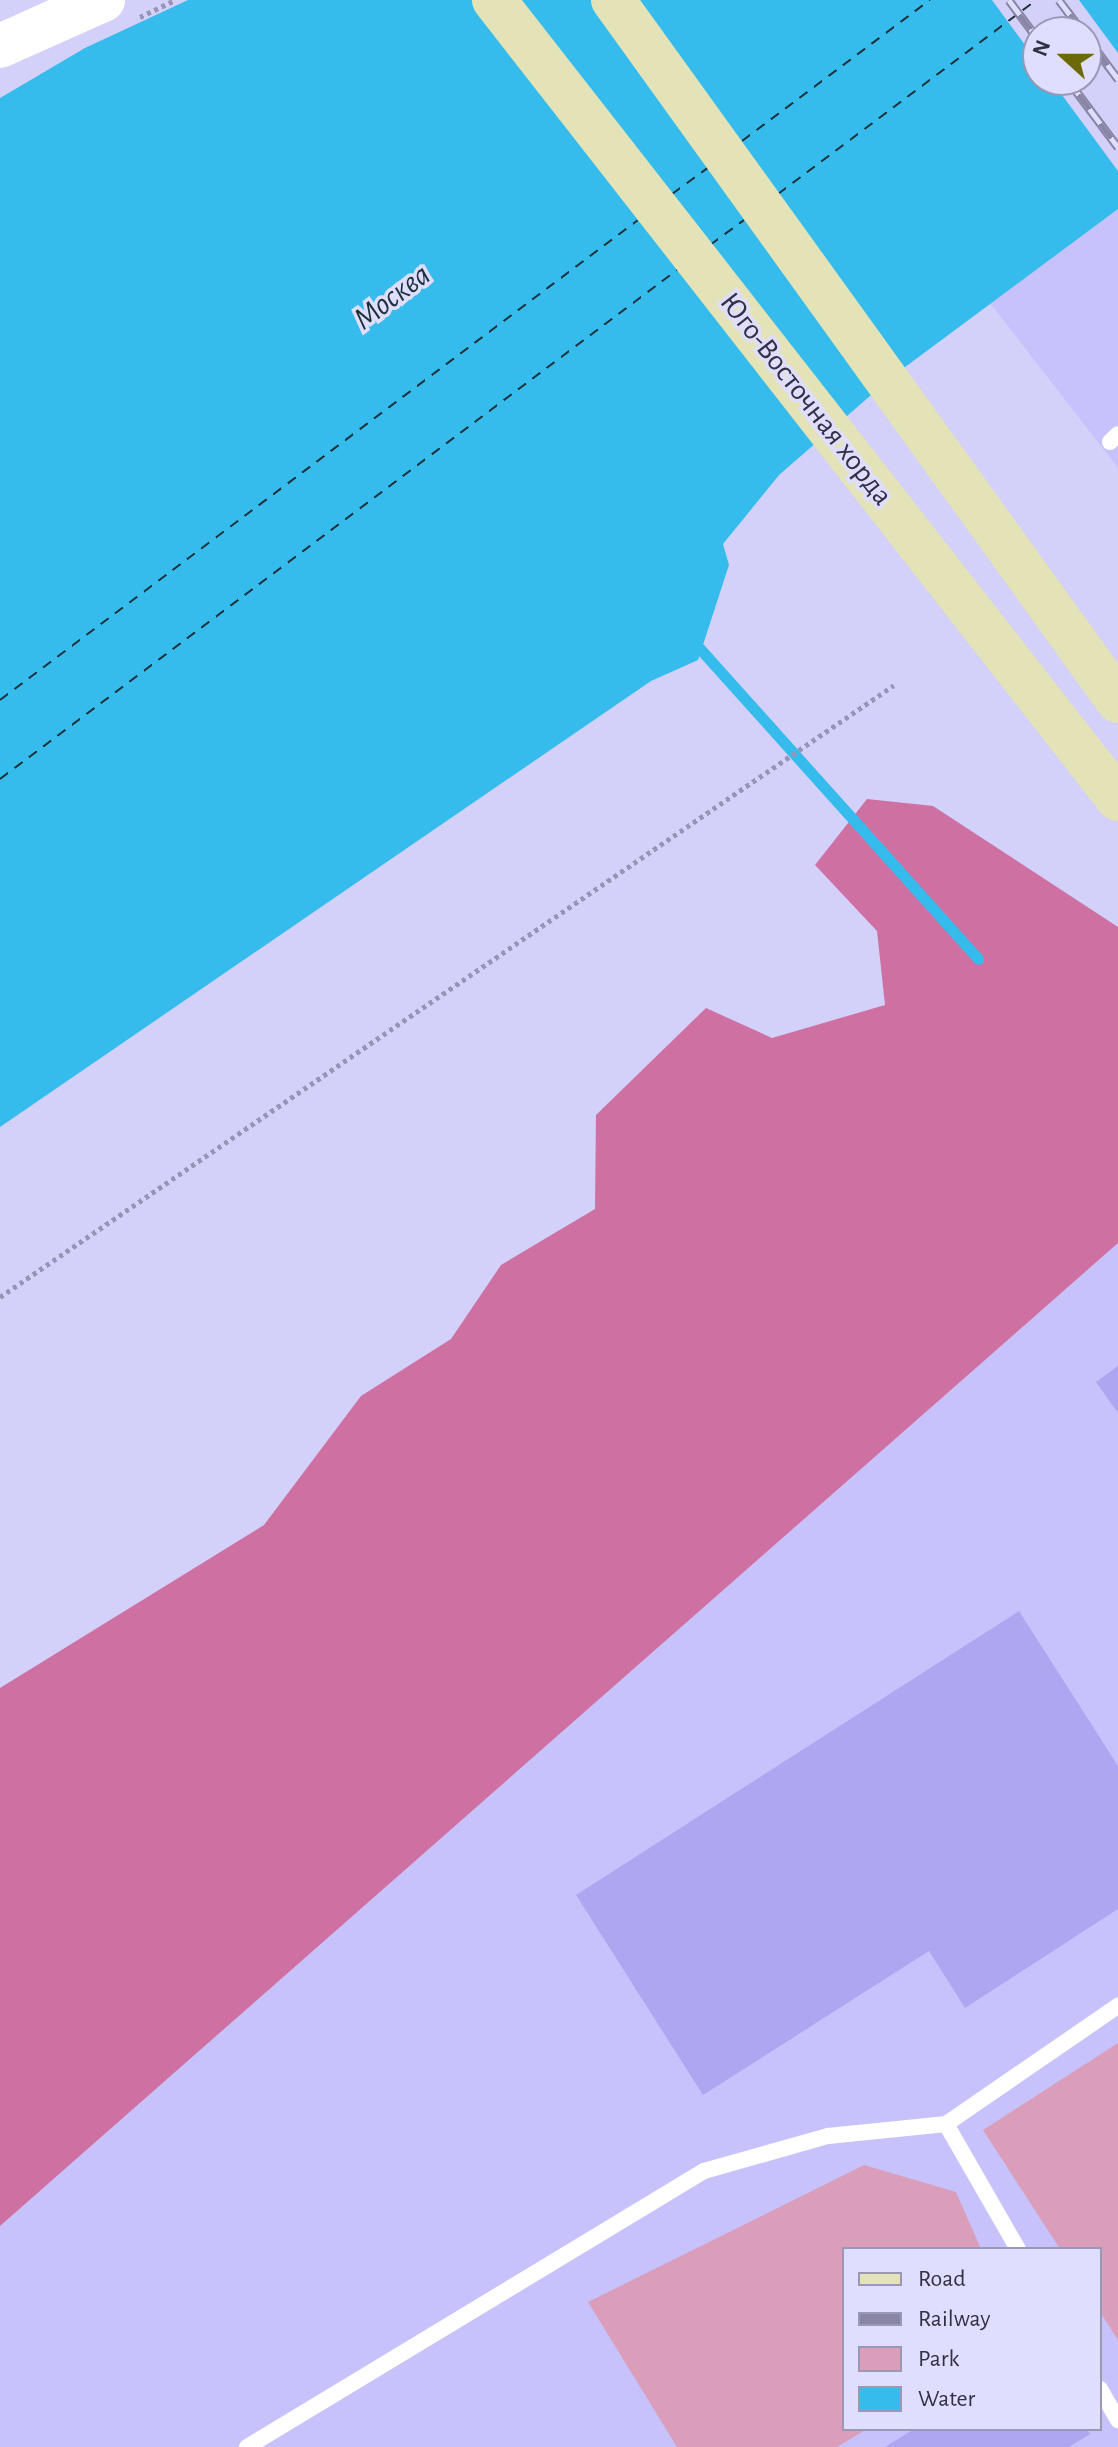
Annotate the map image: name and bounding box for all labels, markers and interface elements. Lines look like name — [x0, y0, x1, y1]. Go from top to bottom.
north arrow — [1022, 16, 1102, 96]
text: N — [1028, 37, 1054, 59]
water label: Москва — [346, 256, 438, 338]
street label: Юго-Восточная хорда — [712, 285, 900, 513]
legend — [842, 2247, 1102, 2431]
text: Road — [918, 2267, 966, 2291]
text: Railway — [918, 2307, 990, 2331]
text: Park — [918, 2347, 959, 2371]
text: Water — [918, 2387, 975, 2411]

